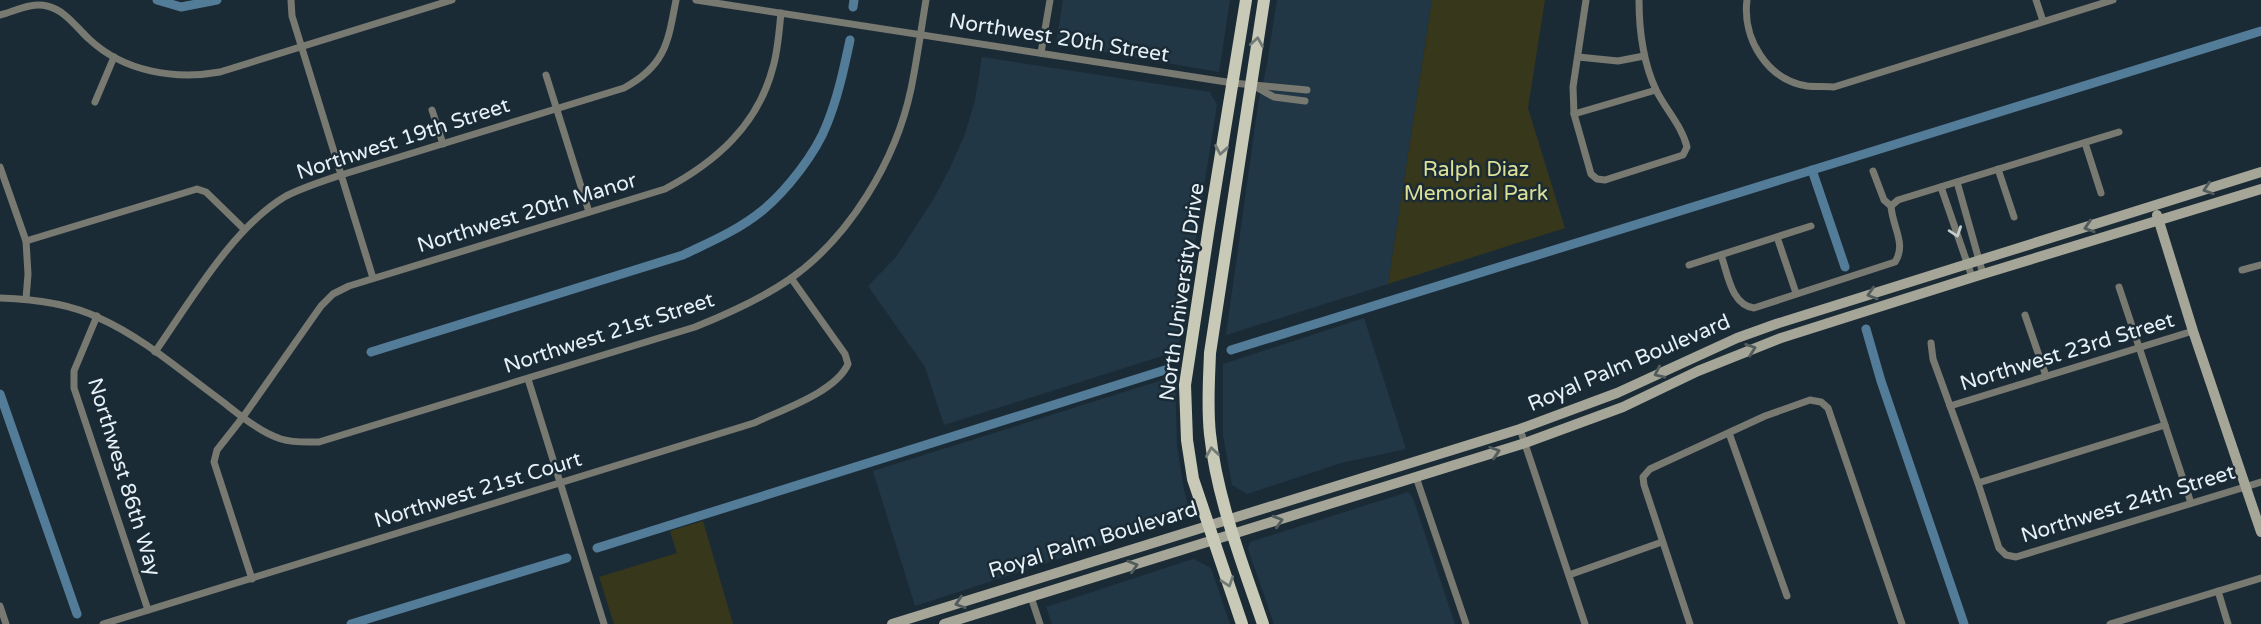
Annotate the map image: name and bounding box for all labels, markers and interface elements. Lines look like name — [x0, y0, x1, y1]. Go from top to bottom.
street label: Northwest 20th Street — [947, 8, 1171, 68]
one-way arrow — [1249, 36, 1264, 48]
street label: Northwest 19th Street — [293, 93, 513, 185]
one-way arrow — [1214, 144, 1229, 156]
park label: Ralph Diaz Memorial Park — [1404, 157, 1548, 206]
street label: Northwest 20th Manor — [414, 168, 640, 258]
street label: North University Drive — [1154, 181, 1210, 403]
one-way arrow — [2202, 181, 2214, 195]
one-way arrow — [2084, 218, 2096, 233]
one-way arrow — [1948, 226, 1963, 238]
one-way arrow — [1866, 286, 1879, 300]
street label: Northwest 21st Street — [501, 287, 717, 379]
street label: Northwest 23rd Street — [1957, 307, 2177, 397]
street label: Royal Palm Boulevard — [1524, 309, 1734, 417]
one-way arrow — [1745, 343, 1757, 357]
one-way arrow — [1654, 365, 1666, 379]
street label: Northwest 86th Way — [82, 375, 166, 579]
one-way arrow — [1205, 446, 1220, 458]
one-way arrow — [1489, 446, 1501, 461]
street label: Northwest 21st Court — [371, 447, 585, 533]
street label: Northwest 24th Street — [2018, 460, 2238, 548]
street label: Royal Palm Boulevard — [985, 496, 1201, 584]
one-way arrow — [1271, 515, 1284, 529]
one-way arrow — [1127, 559, 1139, 574]
one-way arrow — [1220, 576, 1234, 588]
one-way arrow — [954, 594, 966, 609]

